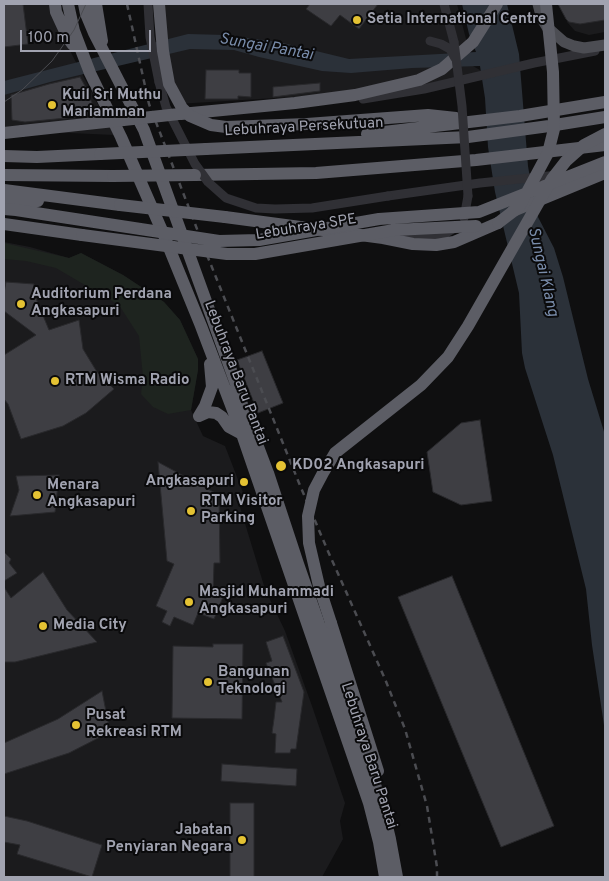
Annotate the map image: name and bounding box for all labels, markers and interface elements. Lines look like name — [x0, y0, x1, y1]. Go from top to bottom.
place label: Setia International Centre — [367, 11, 546, 29]
marker: Setia International Centre — [351, 14, 363, 26]
scale bar — [22, 20, 154, 52]
text: 100 m — [28, 29, 69, 48]
water label: Sungai Pantai — [218, 30, 314, 66]
place label: Kuil Sri Muthu Mariamman — [62, 87, 161, 122]
marker: Kuil Sri Muthu Mariamman — [46, 99, 58, 111]
street label: Lebuhraya Persekutuan — [224, 115, 384, 141]
street label: Lebuhraya SPE — [254, 211, 358, 245]
water label: Sungai Klang — [522, 225, 562, 319]
place label: Auditorium Perdana Angkasapuri — [31, 286, 172, 321]
marker: Auditorium Perdana Angkasapuri — [15, 298, 27, 310]
street label: Lebuhraya Baru Pantai — [199, 298, 271, 448]
place label: RTM Wisma Radio — [65, 372, 189, 390]
marker: RTM Wisma Radio — [49, 375, 61, 387]
place label: KD02 Angkasapuri — [292, 457, 425, 475]
marker: KD02 Angkasapuri — [274, 459, 288, 473]
place label: Angkasapuri — [145, 473, 234, 491]
marker: Angkasapuri — [238, 476, 250, 488]
place label: Menara Angkasapuri — [47, 477, 136, 512]
marker: Menara Angkasapuri — [31, 489, 43, 501]
place label: RTM Visitor Parking — [201, 493, 283, 528]
marker: RTM Visitor Parking — [185, 505, 197, 517]
place label: Masjid Muhammadi Angkasapuri — [199, 584, 334, 619]
marker: Masjid Muhammadi Angkasapuri — [183, 596, 195, 608]
place label: Media City — [53, 617, 127, 635]
marker: Media City — [37, 620, 49, 632]
place label: Bangunan Teknologi — [218, 664, 290, 699]
marker: Bangunan Teknologi — [202, 676, 214, 688]
street label: Lebuhraya Baru Pantai — [336, 681, 400, 831]
place label: Pusat Rekreasi RTM — [86, 707, 182, 742]
marker: Pusat Rekreasi RTM — [70, 719, 82, 731]
place label: Jabatan Penyiaran Negara — [106, 822, 232, 857]
marker: Jabatan Penyiaran Negara — [236, 834, 248, 846]

